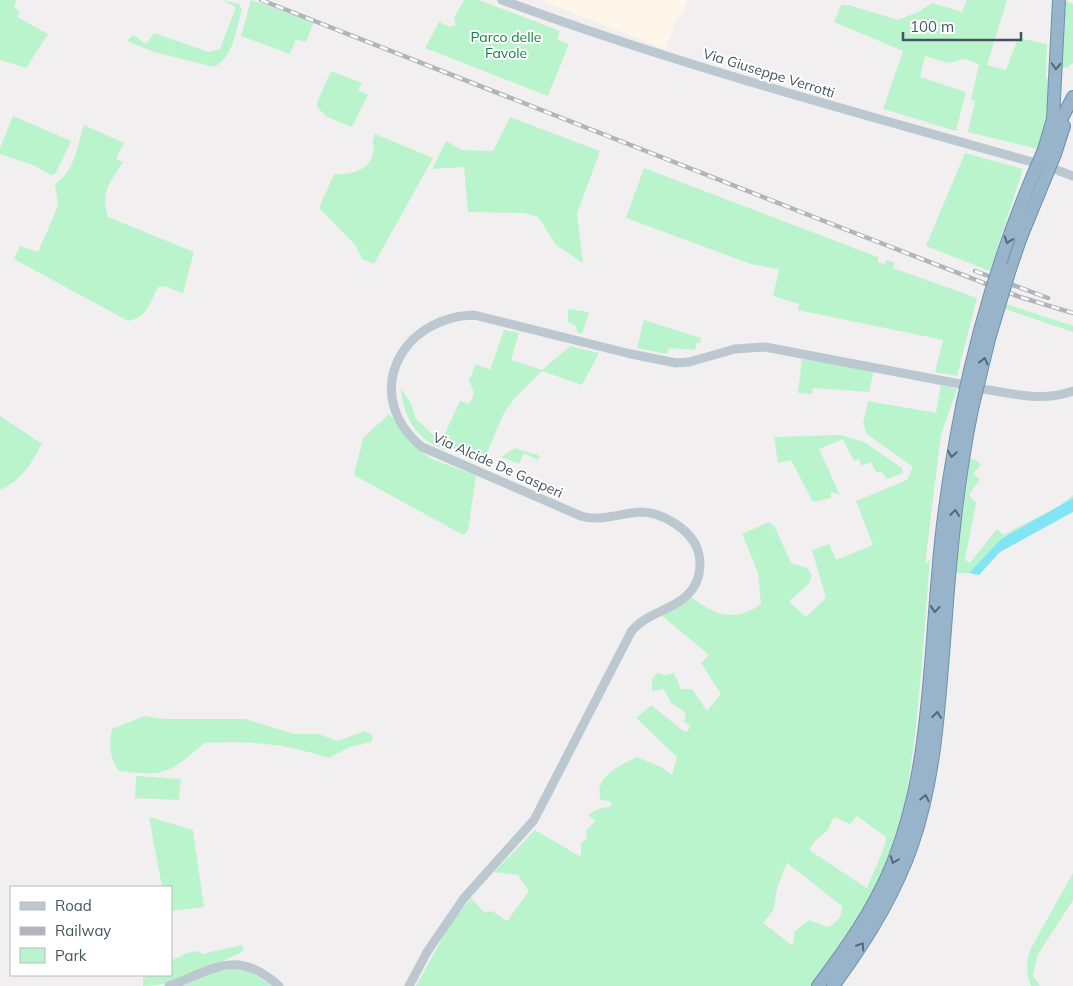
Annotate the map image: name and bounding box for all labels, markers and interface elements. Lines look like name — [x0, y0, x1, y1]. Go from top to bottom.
scale bar — [903, 10, 1020, 42]
text: 100 m — [910, 17, 954, 36]
park label: Parco delle Favole — [471, 28, 541, 62]
street label: Via Giuseppe Verrotti — [701, 44, 837, 102]
one-way arrow — [1051, 62, 1062, 70]
one-way arrow — [1004, 235, 1014, 244]
one-way arrow — [978, 357, 989, 366]
street label: Via Alcide De Gasperi — [430, 428, 566, 502]
one-way arrow — [948, 450, 958, 459]
one-way arrow — [949, 508, 960, 516]
one-way arrow — [930, 605, 941, 613]
one-way arrow — [931, 711, 942, 719]
one-way arrow — [919, 794, 930, 803]
one-way arrow — [890, 855, 900, 864]
legend — [10, 886, 172, 976]
text: Road — [55, 896, 92, 915]
text: Railway — [55, 921, 111, 940]
one-way arrow — [855, 943, 864, 952]
text: Park — [55, 946, 87, 965]

